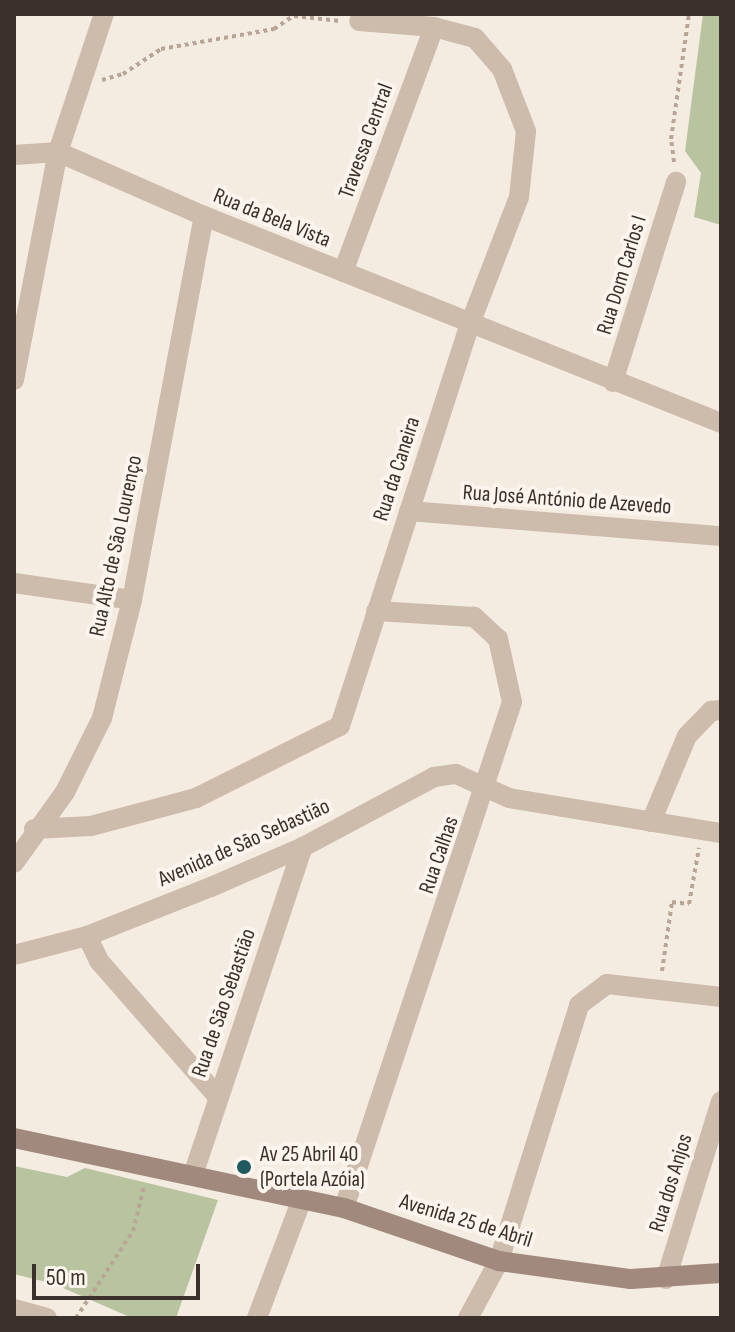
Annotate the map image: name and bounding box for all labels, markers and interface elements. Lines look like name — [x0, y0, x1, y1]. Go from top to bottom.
street label: Travessa Central — [333, 80, 399, 202]
street label: Rua da Bela Vista — [210, 183, 334, 253]
street label: Rua Dom Carlos I — [591, 212, 653, 338]
street label: Rua da Caneira — [368, 414, 426, 524]
street label: Rua Alto de São Lourenço — [84, 453, 148, 639]
street label: Rua José António de Azevedo — [462, 480, 672, 520]
street label: Avenida de São Sebastião — [154, 793, 334, 893]
street label: Rua Calhas — [414, 813, 464, 897]
street label: Rua de São Sebastião — [186, 925, 262, 1081]
street label: Rua dos Anjos — [644, 1131, 698, 1235]
place label: Av 25 Abril 40 (Portela Azóia) — [260, 1141, 365, 1192]
marker: Av 25 Abril 40 (Portela Azóia) — [235, 1158, 253, 1176]
street label: Avenida 25 de Abril — [397, 1188, 535, 1254]
scale bar — [36, 1248, 204, 1298]
text: 50 m — [46, 1263, 86, 1292]

